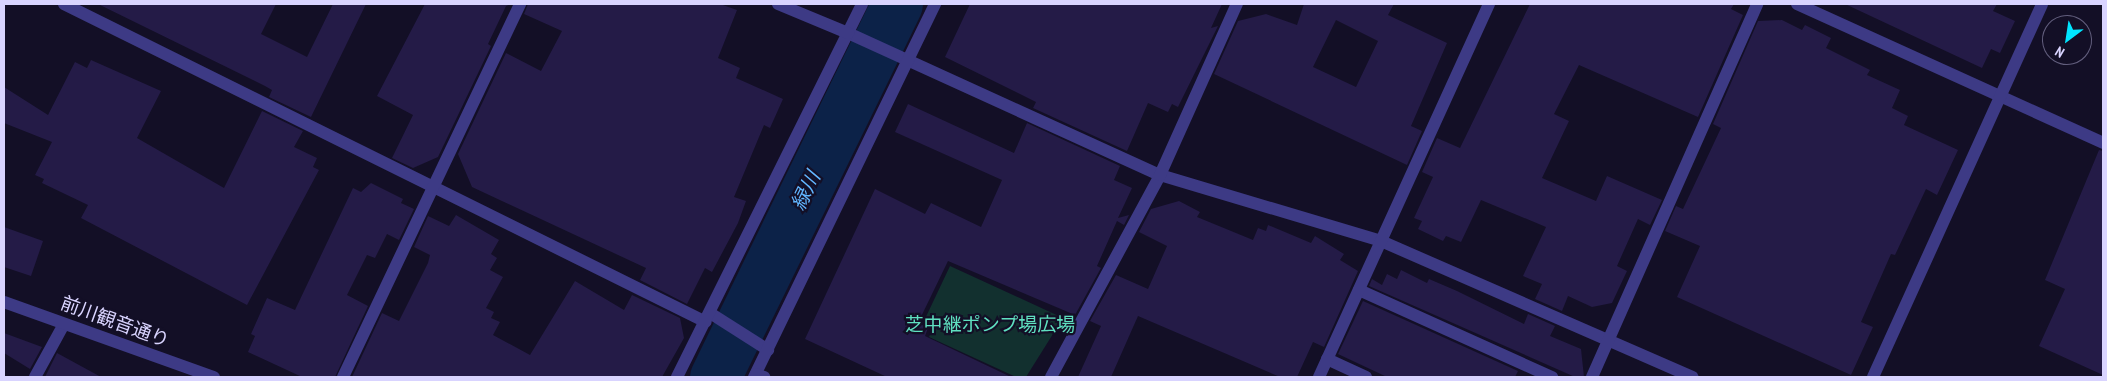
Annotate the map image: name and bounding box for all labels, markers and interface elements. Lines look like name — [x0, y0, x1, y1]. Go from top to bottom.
north arrow — [2042, 15, 2092, 65]
text: N — [2052, 42, 2068, 62]
water label: 緑川 — [786, 168, 826, 214]
street label: 前川観音通り — [58, 292, 172, 352]
park label: 芝中継ポンプ場広場 — [905, 314, 1075, 336]

